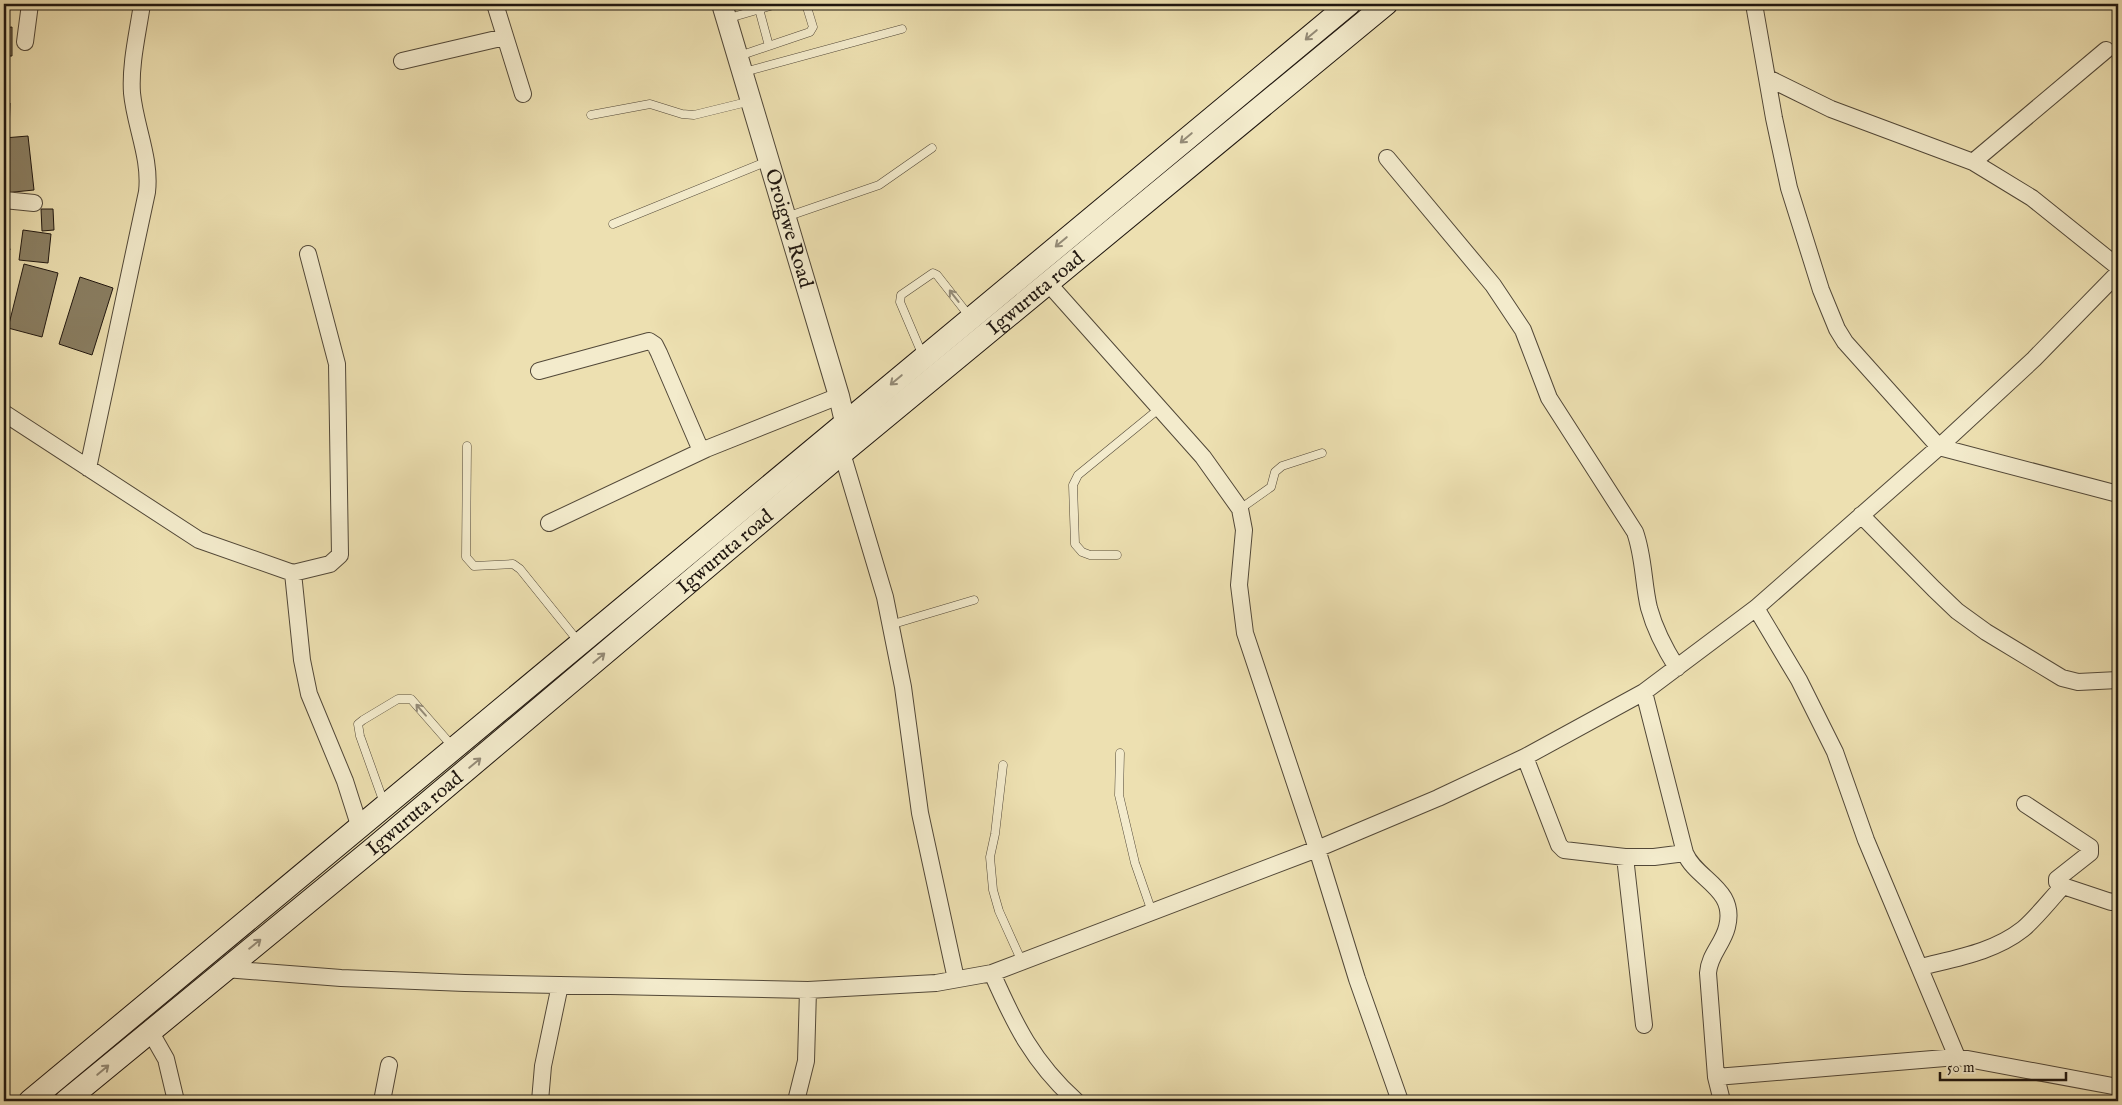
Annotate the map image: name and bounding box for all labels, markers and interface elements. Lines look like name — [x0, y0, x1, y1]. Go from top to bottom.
one-way arrow — [1305, 29, 1318, 40]
one-way arrow — [1180, 133, 1193, 144]
street label: Oroigwe Road — [759, 166, 819, 291]
one-way arrow — [1054, 236, 1067, 247]
street label: Igwuruta road — [982, 246, 1089, 341]
one-way arrow — [948, 290, 959, 303]
one-way arrow — [889, 374, 902, 385]
street label: Igwuruta road — [672, 504, 779, 599]
one-way arrow — [592, 653, 605, 664]
one-way arrow — [415, 704, 427, 717]
one-way arrow — [468, 757, 481, 768]
street label: Igwuruta road — [362, 766, 468, 861]
one-way arrow — [249, 939, 262, 950]
scale bar — [1940, 1050, 2066, 1082]
text: 50 m — [1947, 1058, 1975, 1077]
one-way arrow — [96, 1065, 109, 1076]

